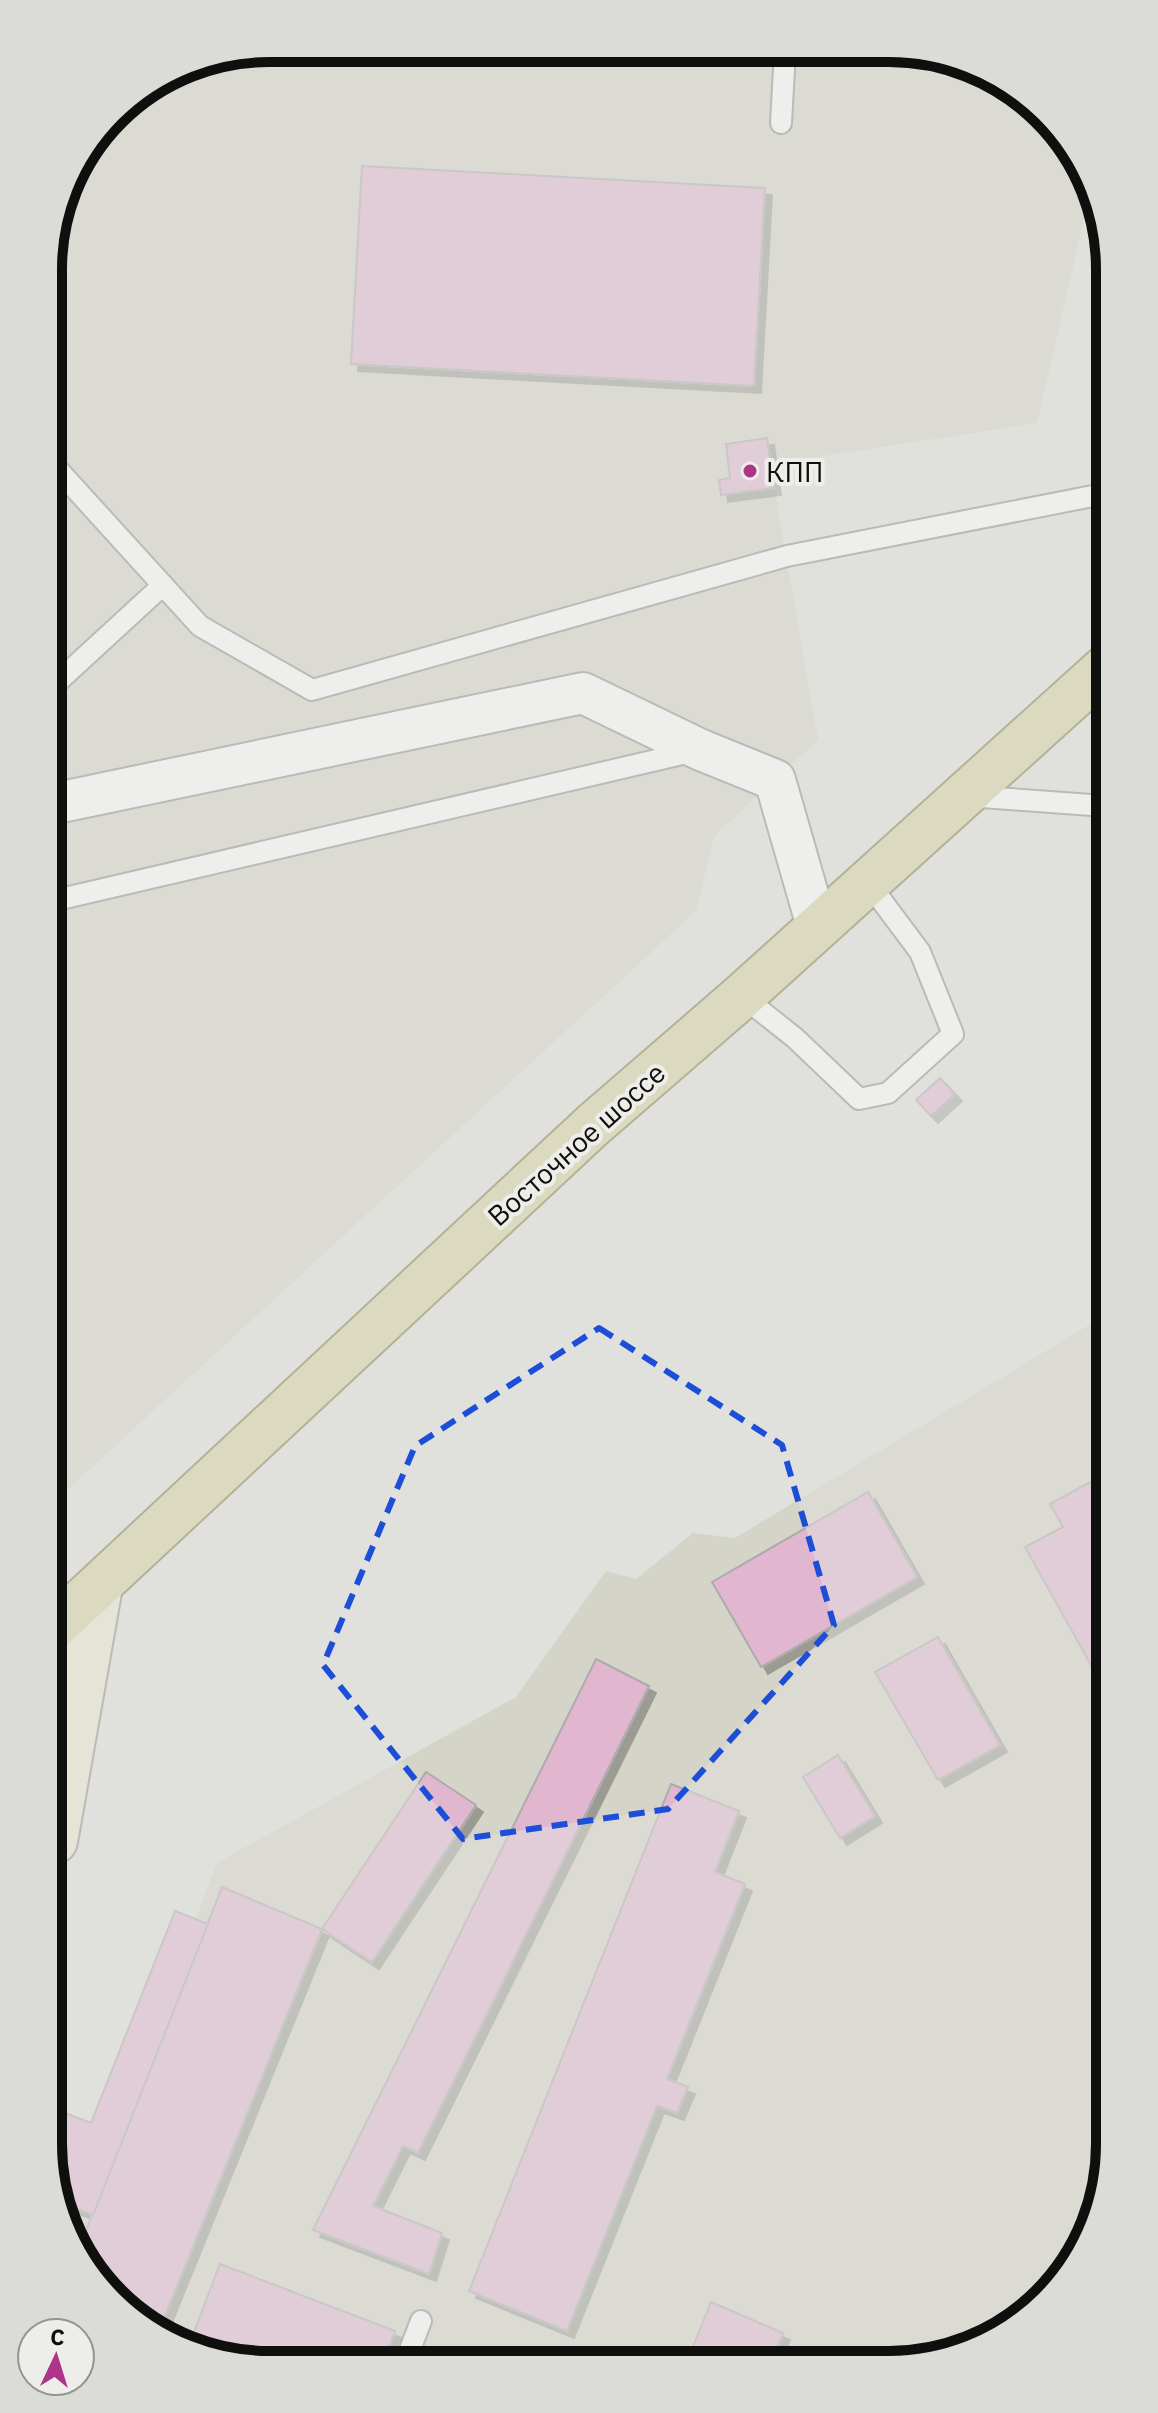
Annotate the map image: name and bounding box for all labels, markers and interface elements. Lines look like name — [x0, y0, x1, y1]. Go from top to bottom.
place label: КПП — [766, 453, 823, 490]
marker: КПП — [741, 462, 759, 480]
street label: Восточное шоссе — [479, 1054, 673, 1234]
north arrow — [16, 2317, 96, 2397]
text: С — [49, 2322, 66, 2352]

